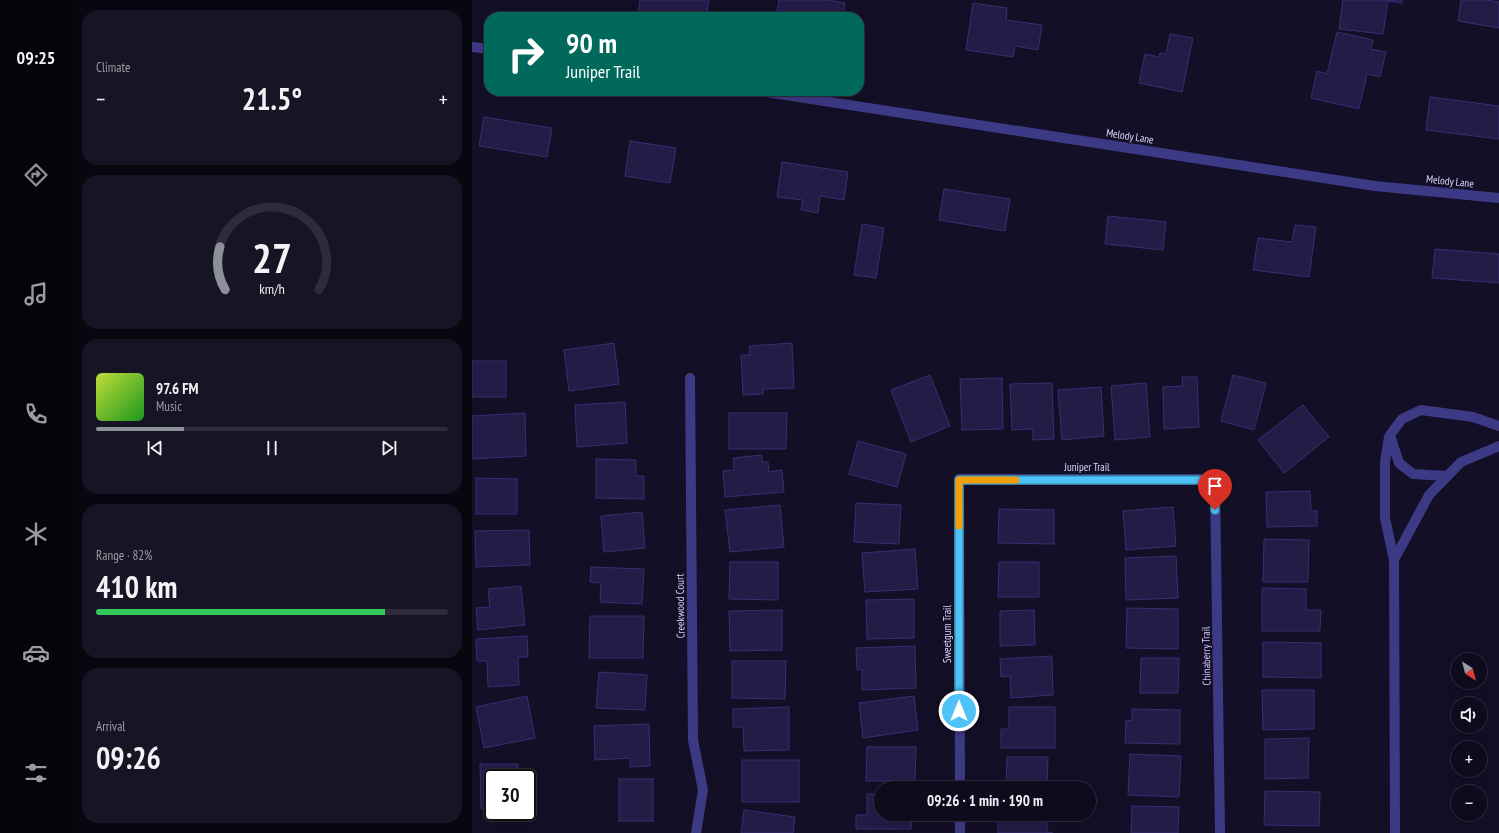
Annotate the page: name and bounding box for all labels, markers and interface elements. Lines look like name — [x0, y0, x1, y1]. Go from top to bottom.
text: 90 m — [566, 24, 617, 61]
icon: right — [500, 28, 552, 80]
text: 09:25 — [17, 46, 55, 69]
text: Climate — [96, 59, 130, 76]
text: Juniper Trail — [566, 60, 640, 83]
text: 21.5° — [242, 79, 302, 118]
text: − — [96, 85, 105, 113]
text: + — [439, 85, 448, 113]
street label: Melody Lane — [1105, 125, 1155, 147]
icon: directions — [22, 161, 50, 189]
street label: Melody Lane — [1425, 172, 1475, 191]
text: 27 — [252, 231, 292, 284]
text: km/h — [259, 278, 285, 297]
icon: music — [22, 280, 50, 308]
text: 97.6 FM — [156, 379, 199, 398]
text: Music — [156, 398, 182, 415]
icon: phone — [22, 400, 50, 428]
icon: previous — [144, 437, 166, 459]
icon: pause — [261, 437, 283, 459]
icon: next — [378, 437, 400, 459]
street label: Juniper Trail — [1063, 460, 1110, 474]
pin — [1198, 469, 1232, 510]
icon: arrive — [1204, 475, 1226, 497]
icon: climate — [22, 520, 50, 548]
text: Range · 82% — [96, 547, 152, 564]
text: 410 km — [96, 567, 177, 606]
street label: Creekwood Court — [672, 574, 688, 638]
street label: Sweetgum Trail — [940, 605, 954, 663]
street label: Chinaberry Trail — [1198, 626, 1214, 686]
icon: car — [22, 639, 50, 667]
north arrow — [1451, 653, 1487, 689]
map controls — [1451, 653, 1487, 821]
position arrow — [938, 690, 980, 732]
button: sound — [1451, 697, 1487, 733]
text: Arrival — [96, 718, 125, 735]
text: 09:26 — [96, 738, 161, 777]
button: + — [1451, 741, 1487, 777]
icon: filters — [22, 759, 50, 787]
speed limit sign: 30 — [484, 769, 536, 821]
button: − — [1451, 785, 1487, 821]
text: 09:26 · 1 min · 190 m — [927, 791, 1043, 810]

